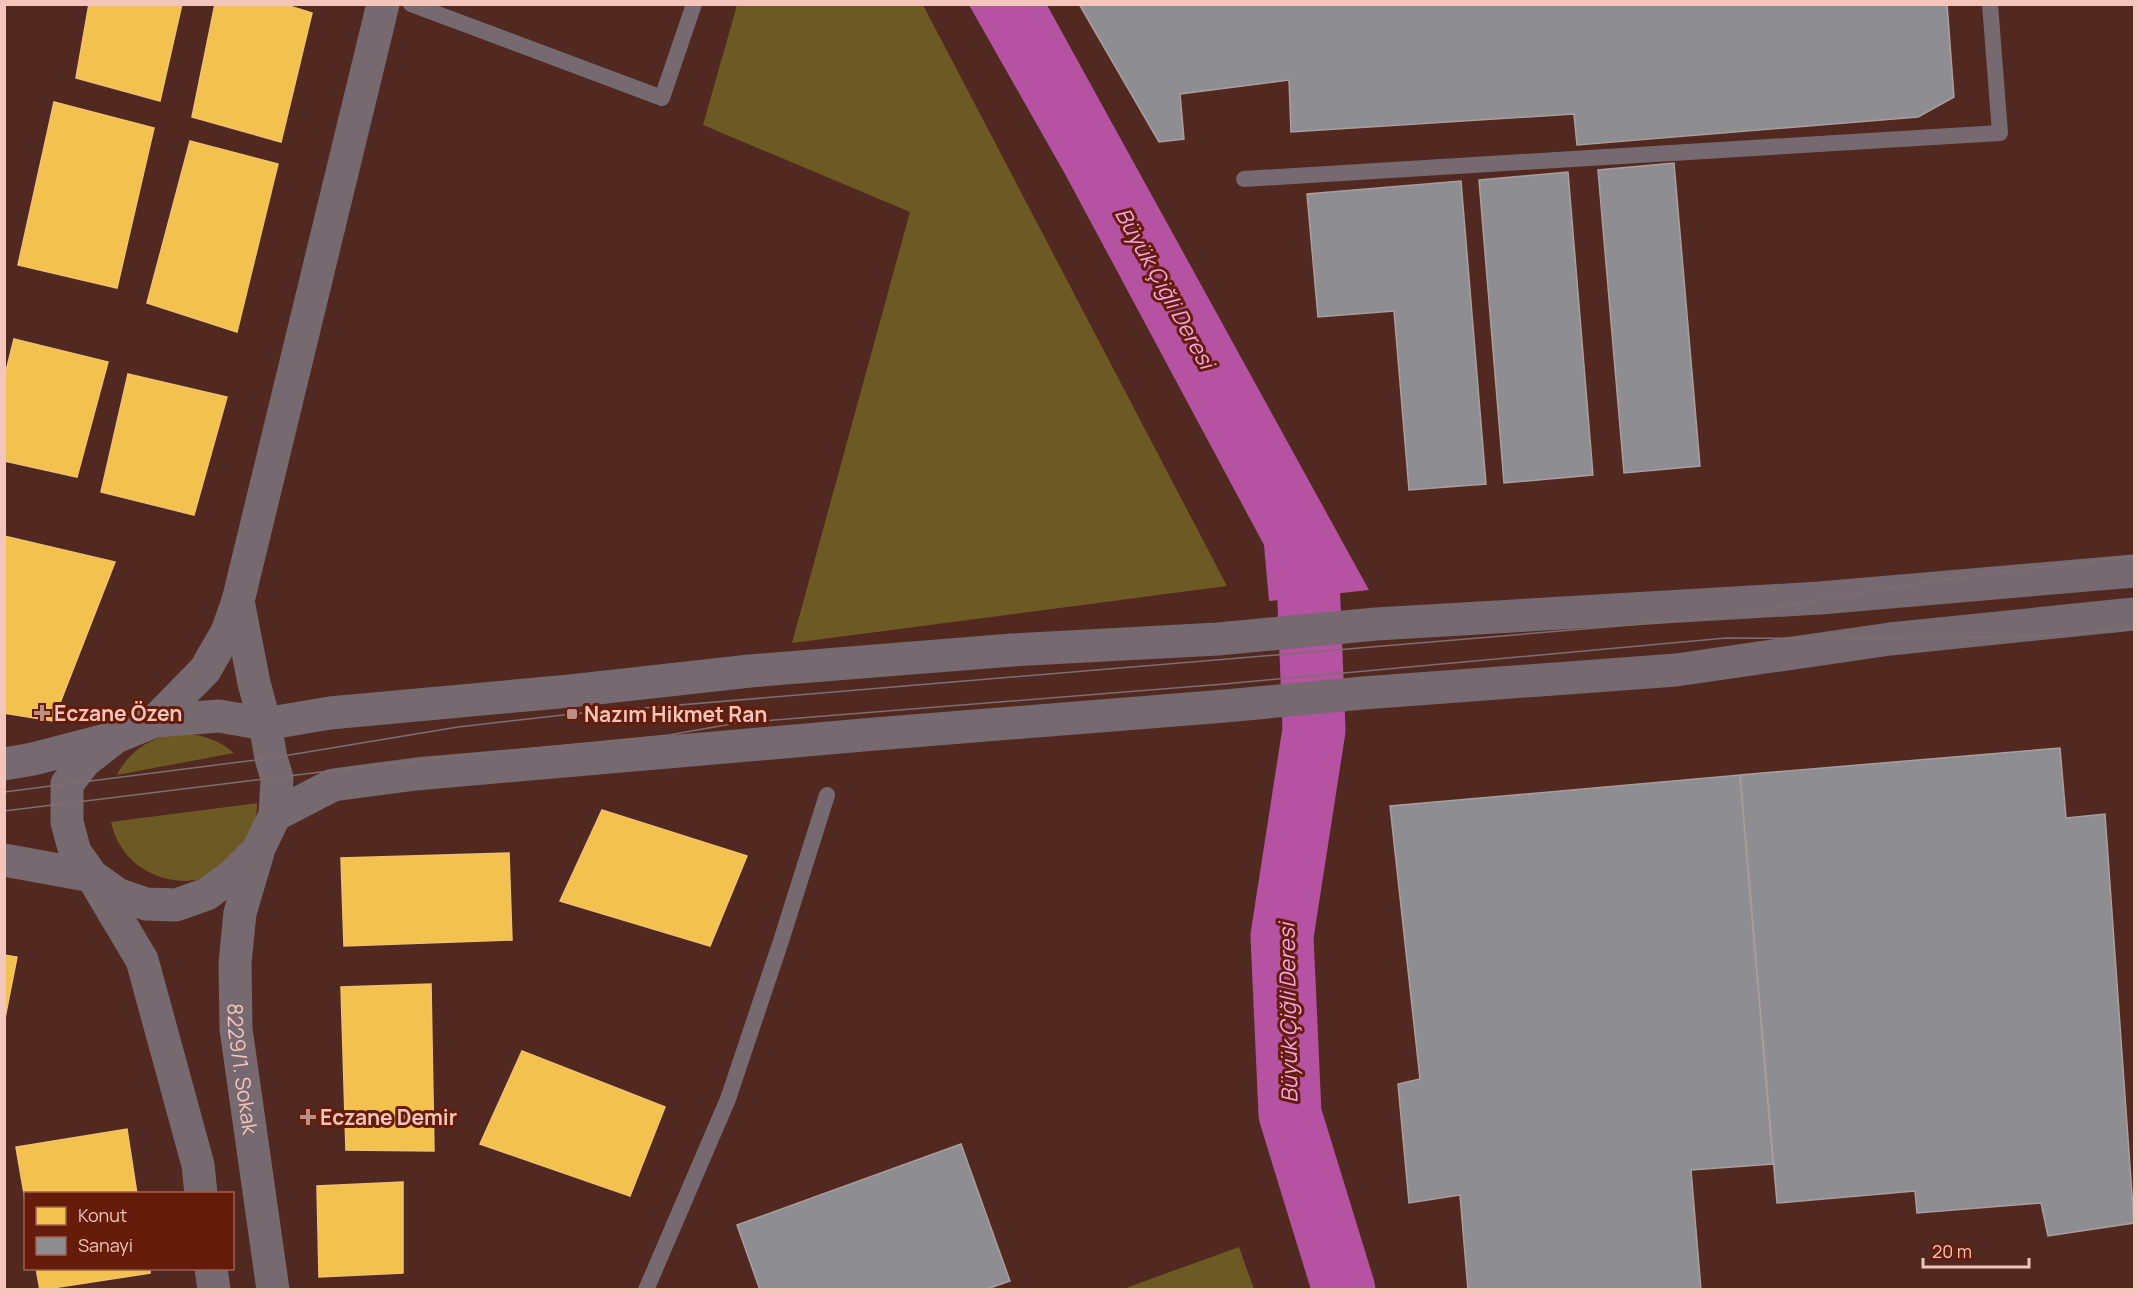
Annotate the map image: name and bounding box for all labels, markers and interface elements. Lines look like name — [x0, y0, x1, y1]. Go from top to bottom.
water label: Büyük Çiğli Deresi — [1108, 202, 1223, 376]
place label: Eczane Özen — [54, 699, 182, 727]
place label: Nazım Hikmet Ran — [584, 700, 767, 728]
marker: Eczane Özen — [35, 706, 49, 720]
marker: Nazım Hikmet Ran — [565, 707, 579, 721]
water label: Büyük Çiğli Deresi — [1271, 920, 1305, 1103]
street label: 8229/1. Sokak — [222, 1003, 265, 1137]
place label: Eczane Demir — [320, 1103, 457, 1131]
marker: Eczane Demir — [301, 1110, 315, 1124]
legend — [24, 1192, 234, 1270]
text: Konut — [78, 1203, 127, 1227]
scale bar — [1923, 1231, 2030, 1269]
text: Sanayi — [78, 1233, 133, 1257]
text: 20 m — [1932, 1239, 1972, 1263]

